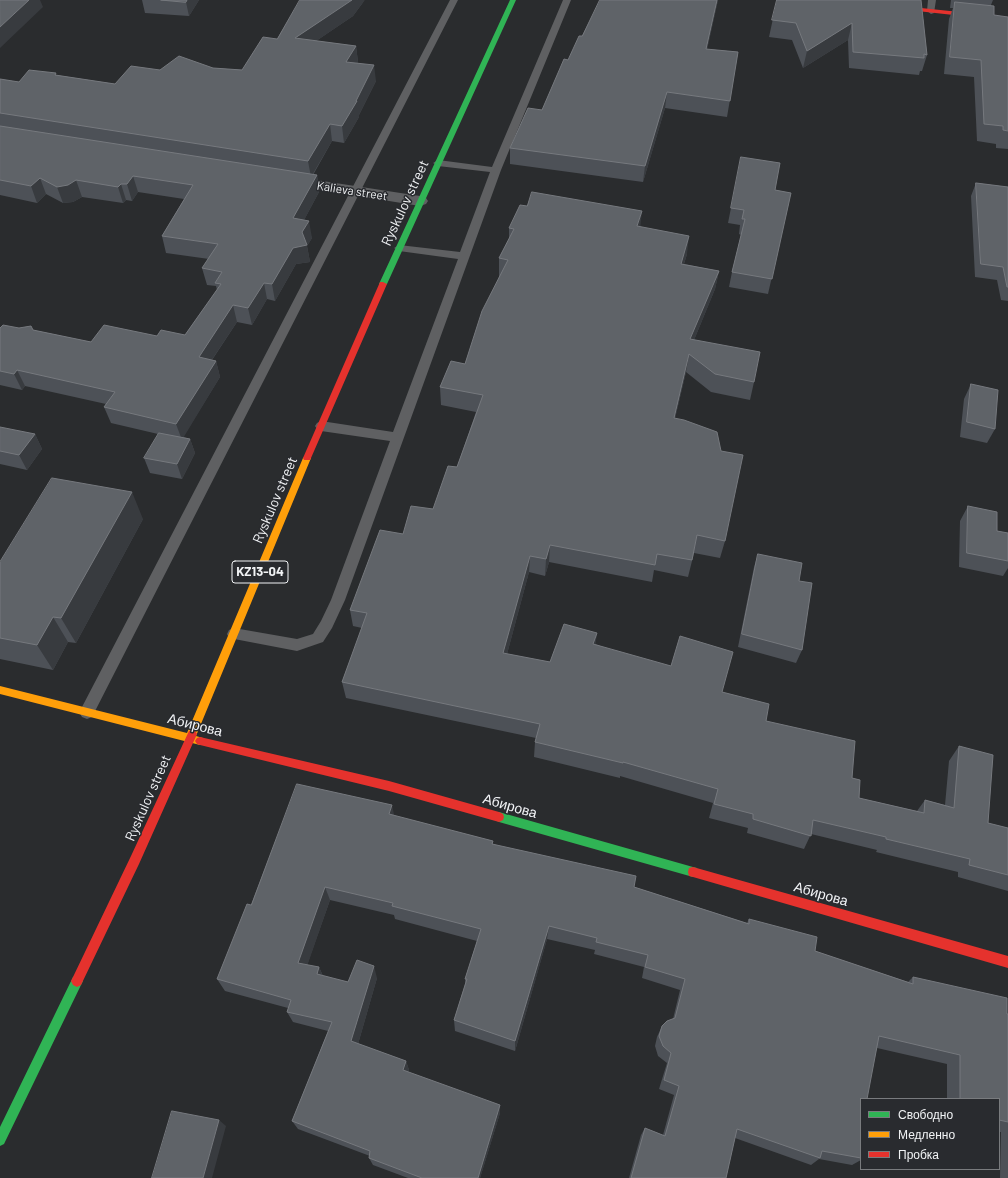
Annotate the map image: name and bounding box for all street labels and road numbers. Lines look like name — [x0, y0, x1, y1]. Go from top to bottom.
street label: Ryskulov street — [378, 157, 432, 249]
street label: Kalieva street — [316, 178, 388, 204]
street label: Ryskulov street — [249, 454, 301, 546]
road number: KZ13-04 — [232, 561, 288, 583]
street label: Абирова — [166, 710, 224, 740]
street label: Ryskulov street — [121, 752, 175, 844]
street label: Абирова — [481, 790, 539, 822]
street label: Абирова — [792, 878, 850, 910]

